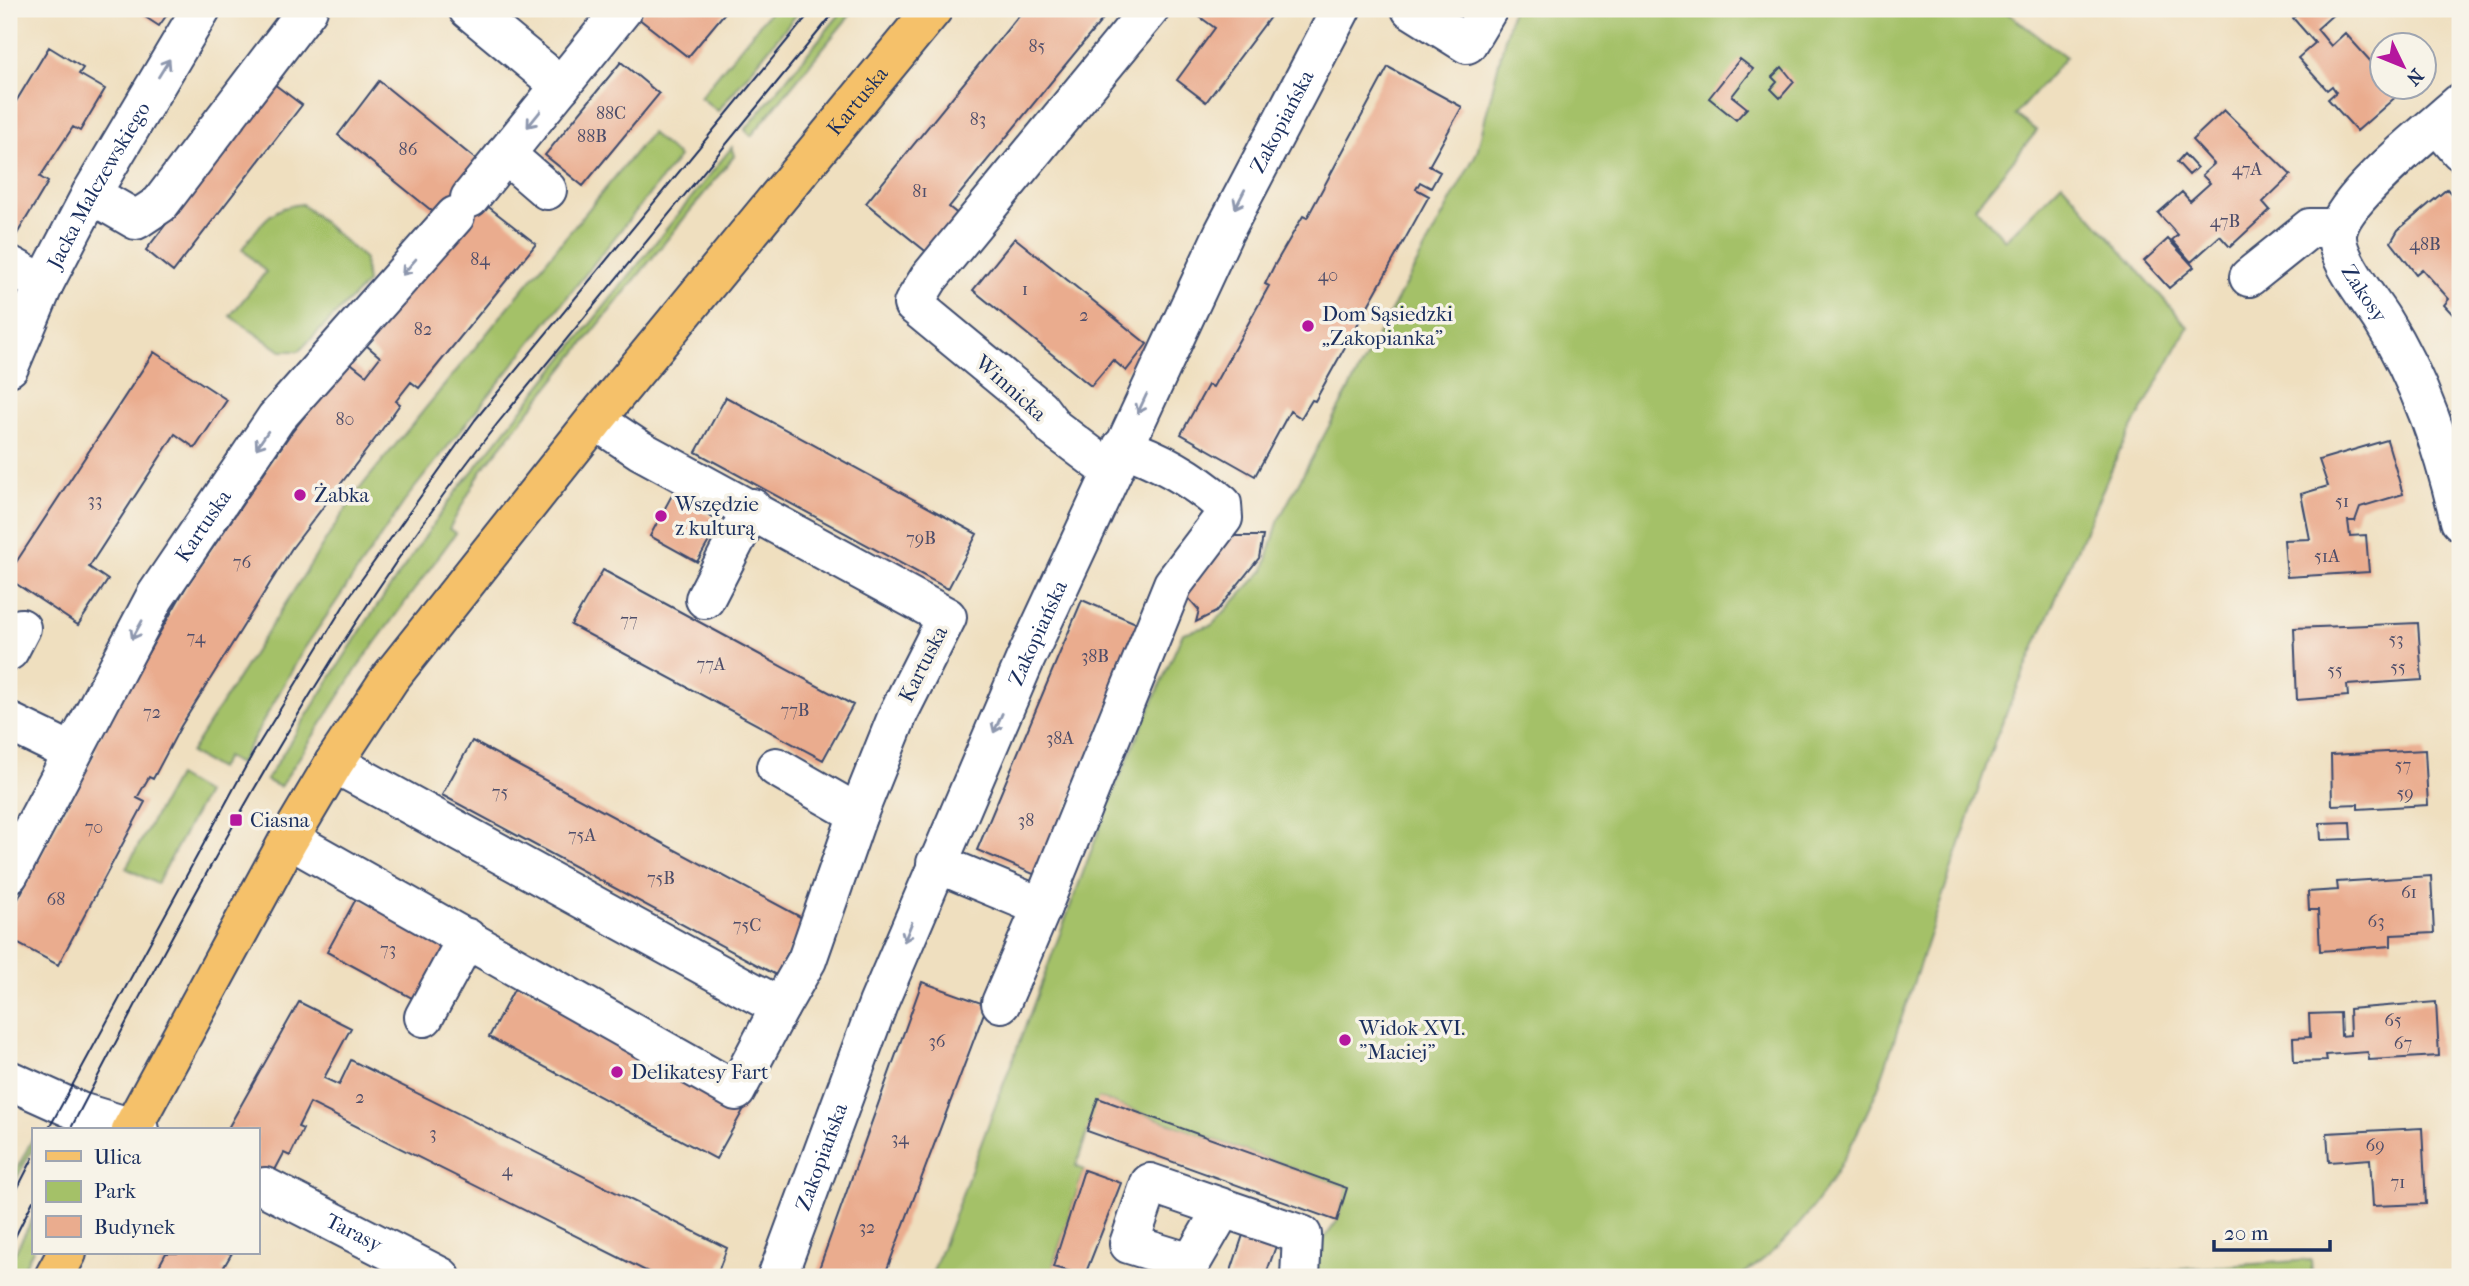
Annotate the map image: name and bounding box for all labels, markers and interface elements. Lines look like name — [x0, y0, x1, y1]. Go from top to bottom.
north arrow — [2368, 32, 2438, 102]
house number: 85 — [1029, 36, 1046, 57]
one-way arrow — [157, 58, 171, 78]
street label: Kartuska — [822, 61, 893, 140]
text: N — [2401, 64, 2428, 90]
street label: Zakopiańska — [1245, 66, 1319, 177]
street label: Jacka Malczewskiego — [41, 98, 155, 274]
house number: 88C — [596, 103, 626, 124]
house number: 83 — [970, 109, 986, 130]
one-way arrow — [526, 110, 541, 128]
house number: 88B — [577, 126, 607, 147]
house number: 86 — [399, 139, 418, 160]
house number: 47A — [2232, 159, 2263, 180]
house number: 81 — [912, 181, 928, 202]
one-way arrow — [1233, 188, 1247, 209]
house number: 47B — [2210, 211, 2240, 232]
house number: 48B — [2409, 234, 2441, 255]
house number: 84 — [470, 249, 490, 270]
one-way arrow — [401, 258, 417, 276]
street label: Zakosy — [2336, 260, 2393, 327]
house number: 40 — [1318, 265, 1338, 286]
house number: 1 — [1022, 279, 1028, 300]
place label: Dom Sąsiedzki „Zakopianka” — [1322, 302, 1453, 350]
house number: 2 — [1079, 305, 1089, 326]
marker: Dom Sąsiedzki „Zakopianka” — [1300, 318, 1316, 334]
house number: 82 — [414, 319, 432, 340]
street label: Winnicka — [970, 349, 1051, 426]
one-way arrow — [1135, 393, 1148, 414]
house number: 80 — [336, 409, 354, 430]
one-way arrow — [255, 430, 269, 449]
place label: Żabka — [314, 483, 370, 507]
street label: Kartuska — [170, 485, 236, 567]
marker: Żabka — [292, 487, 308, 503]
house number: 33 — [88, 490, 102, 511]
house number: 51 — [2335, 491, 2349, 512]
place label: Wszędzie z kulturą — [674, 492, 759, 540]
marker: Wszędzie z kulturą — [653, 508, 669, 524]
house number: 79B — [906, 528, 936, 549]
house number: 51A — [2314, 546, 2340, 567]
house number: 76 — [233, 552, 251, 573]
street label: Zakopiańska — [1004, 577, 1072, 689]
house number: 77 — [620, 610, 638, 631]
one-way arrow — [130, 619, 143, 640]
street label: Kartuska — [894, 622, 952, 706]
house number: 74 — [187, 627, 206, 648]
house number: 53 — [2388, 629, 2404, 650]
house number: 38B — [1081, 646, 1109, 667]
house number: 77A — [696, 654, 726, 675]
house number: 55 — [2390, 657, 2406, 678]
house number: 55 — [2327, 660, 2343, 681]
house number: 77B — [780, 700, 810, 721]
house number: 72 — [143, 702, 161, 723]
one-way arrow — [991, 712, 1004, 733]
house number: 38A — [1046, 728, 1074, 749]
house number: 57 — [2395, 755, 2412, 776]
house number: 75 — [492, 782, 508, 803]
house number: 59 — [2396, 783, 2414, 804]
place label: Ciasna — [250, 808, 310, 832]
house number: 38 — [1018, 810, 1034, 831]
marker: Ciasna — [228, 812, 244, 828]
house number: 70 — [85, 817, 103, 838]
house number: 75A — [568, 825, 596, 846]
house number: 75B — [647, 868, 675, 889]
house number: 61 — [2401, 882, 2417, 903]
house number: 68 — [47, 889, 65, 910]
house number: 63 — [2367, 911, 2385, 932]
house number: 75C — [733, 915, 761, 936]
one-way arrow — [901, 921, 914, 942]
house number: 73 — [380, 939, 396, 960]
house number: 65 — [2384, 1010, 2402, 1031]
place label: Widok XVI. "Maciej" — [1358, 1016, 1465, 1064]
house number: 36 — [928, 1031, 946, 1052]
marker: Widok XVI. "Maciej" — [1337, 1032, 1353, 1048]
house number: 67 — [2394, 1033, 2412, 1054]
place label: Delikatesy Fart — [631, 1060, 769, 1084]
marker: Delikatesy Fart — [609, 1064, 625, 1080]
house number: 2 — [355, 1087, 365, 1108]
street label: Zakopiańska — [791, 1100, 852, 1214]
house number: 3 — [429, 1123, 437, 1144]
legend — [32, 1128, 259, 1254]
house number: 34 — [891, 1128, 909, 1149]
house number: 69 — [2365, 1135, 2385, 1156]
text: Ulica — [94, 1145, 141, 1169]
house number: 4 — [502, 1160, 513, 1181]
house number: 71 — [2390, 1172, 2406, 1193]
text: Park — [94, 1179, 136, 1203]
street label: Tarasy — [322, 1208, 387, 1257]
scale bar — [2214, 1209, 2329, 1253]
text: Budynek — [94, 1215, 175, 1239]
house number: 32 — [859, 1217, 875, 1238]
text: 20 m — [2224, 1221, 2269, 1245]

